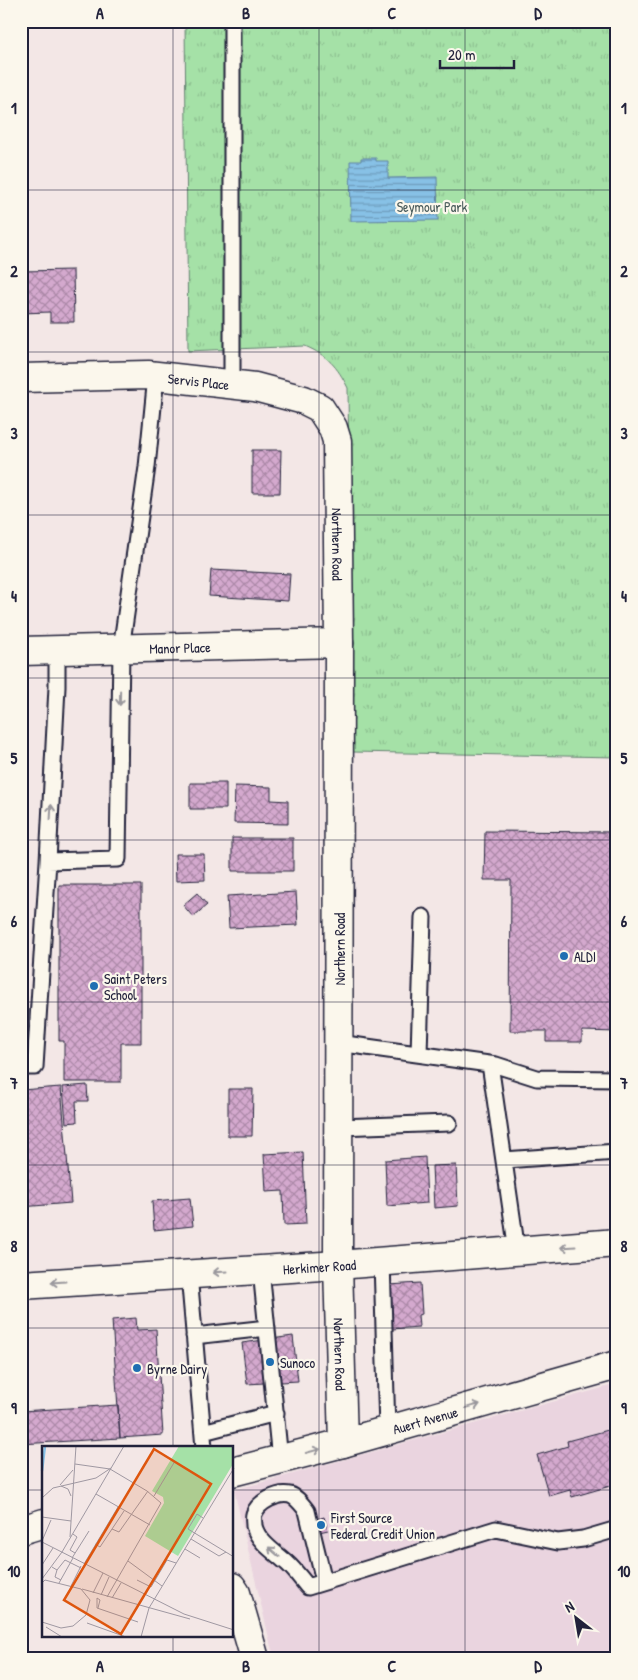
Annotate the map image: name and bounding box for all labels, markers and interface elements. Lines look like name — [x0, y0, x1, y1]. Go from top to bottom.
text: A — [96, 2, 104, 24]
text: B — [242, 2, 250, 24]
text: C — [388, 2, 397, 24]
text: D — [534, 2, 542, 24]
scale bar — [440, 38, 514, 70]
text: 20 m — [448, 44, 475, 65]
text: 1 — [11, 97, 17, 119]
text: 1 — [621, 97, 627, 119]
park label: Seymour Park — [397, 197, 468, 217]
text: 2 — [10, 260, 18, 282]
text: 2 — [620, 260, 628, 282]
street label: Servis Place — [167, 368, 231, 394]
text: 3 — [10, 422, 18, 444]
text: 3 — [620, 422, 628, 444]
street label: Northern Road — [328, 508, 348, 581]
text: 4 — [11, 585, 17, 607]
text: 4 — [621, 585, 627, 607]
street label: Manor Place — [149, 637, 211, 657]
one-way arrow — [115, 689, 125, 705]
text: 5 — [11, 747, 18, 769]
text: 5 — [621, 747, 628, 769]
one-way arrow — [46, 805, 55, 821]
text: 6 — [11, 910, 18, 932]
text: 6 — [621, 910, 628, 932]
street label: Northern Road — [330, 912, 349, 985]
place label: ALDI — [574, 947, 596, 966]
marker: ALDI — [558, 950, 570, 962]
place label: Saint Peters School — [104, 969, 167, 1004]
marker: Saint Peters School — [88, 980, 100, 992]
text: 7 — [9, 1072, 18, 1094]
text: 7 — [619, 1072, 628, 1094]
text: 8 — [11, 1235, 18, 1257]
text: 8 — [621, 1235, 628, 1257]
one-way arrow — [560, 1242, 576, 1251]
street label: Herkimer Road — [282, 1254, 357, 1278]
one-way arrow — [212, 1268, 228, 1277]
one-way arrow — [50, 1278, 66, 1287]
street label: Northern Road — [330, 1318, 351, 1391]
place label: Sunoco — [280, 1353, 315, 1372]
marker: Sunoco — [264, 1356, 276, 1368]
place label: Byrne Dairy — [147, 1359, 207, 1379]
marker: Byrne Dairy — [131, 1362, 143, 1374]
text: 9 — [11, 1397, 17, 1419]
text: 9 — [621, 1397, 627, 1419]
one-way arrow — [465, 1400, 481, 1410]
street label: Auert Avenue — [390, 1401, 460, 1438]
inset map — [42, 1446, 234, 1638]
one-way arrow — [305, 1446, 321, 1455]
place label: First Source Federal Credit Union — [330, 1508, 435, 1543]
marker: First Source Federal Credit Union — [315, 1519, 327, 1531]
one-way arrow — [267, 1546, 280, 1558]
text: 10 — [8, 1560, 20, 1582]
text: 10 — [618, 1560, 630, 1582]
north arrow — [550, 1592, 600, 1642]
text: N — [561, 1596, 578, 1616]
text: A — [96, 1655, 104, 1677]
text: B — [242, 1655, 250, 1677]
text: C — [388, 1655, 397, 1677]
text: D — [534, 1655, 542, 1677]

